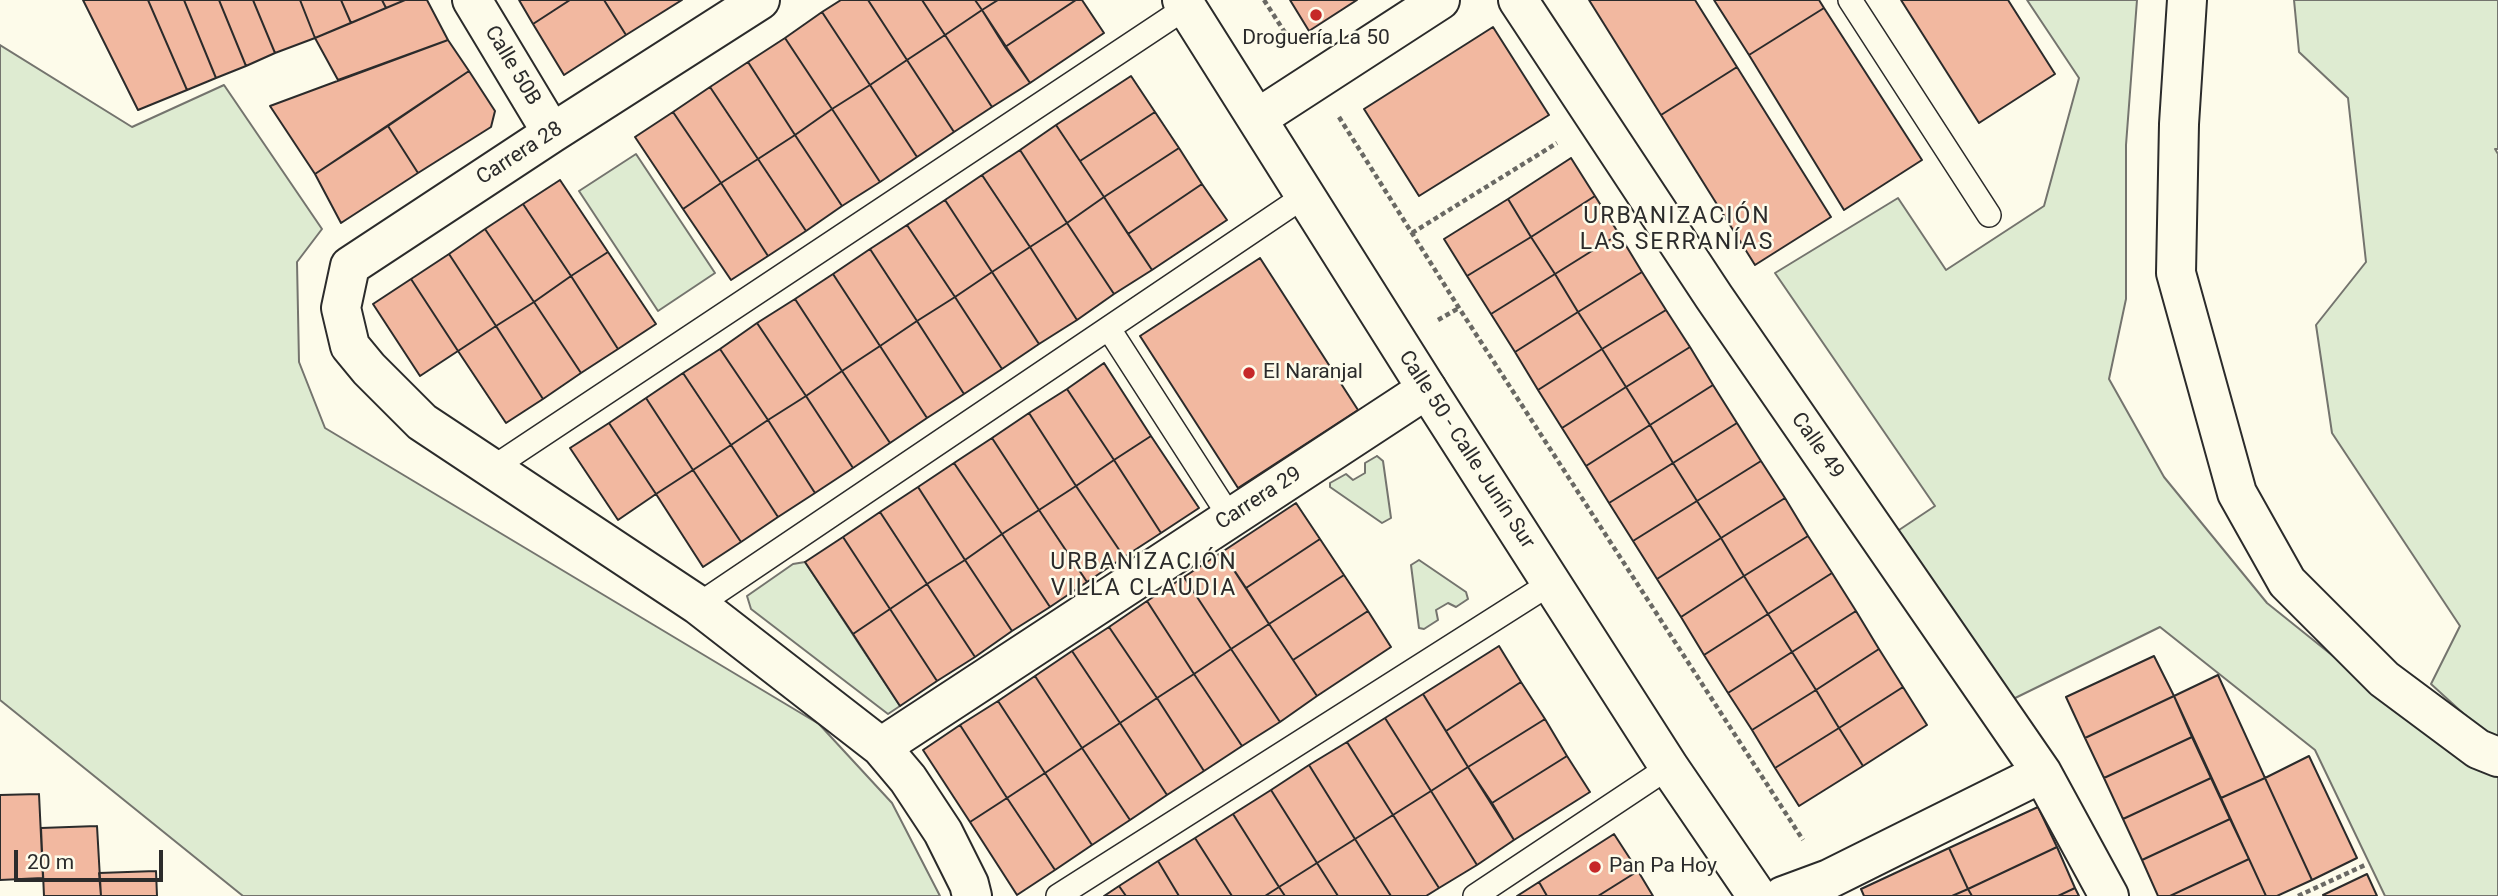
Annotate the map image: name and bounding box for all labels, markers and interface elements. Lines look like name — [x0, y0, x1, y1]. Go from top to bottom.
marker: Droguería La 50 — [1308, 7, 1324, 23]
street label: Calle 50B — [478, 22, 546, 110]
place label: Droguería La 50 — [1242, 26, 1390, 52]
street label: Carrera 28 — [472, 117, 568, 191]
district label: URBANIZACIÓN LAS SERRANÍAS — [1581, 203, 1773, 257]
street label: Calle 50 - Calle Junín Sur — [1393, 346, 1539, 554]
place label: El Naranjal — [1263, 360, 1363, 386]
marker: El Naranjal — [1241, 365, 1257, 381]
street label: Calle 49 — [1785, 408, 1849, 484]
street label: Carrera 29 — [1211, 462, 1307, 536]
district label: URBANIZACIÓN VILLA CLAUDIA — [1052, 549, 1236, 603]
scale bar — [18, 836, 166, 880]
text: 20 m — [27, 850, 74, 874]
place label: Pan Pa Hoy — [1609, 854, 1717, 880]
marker: Pan Pa Hoy — [1587, 859, 1603, 875]

